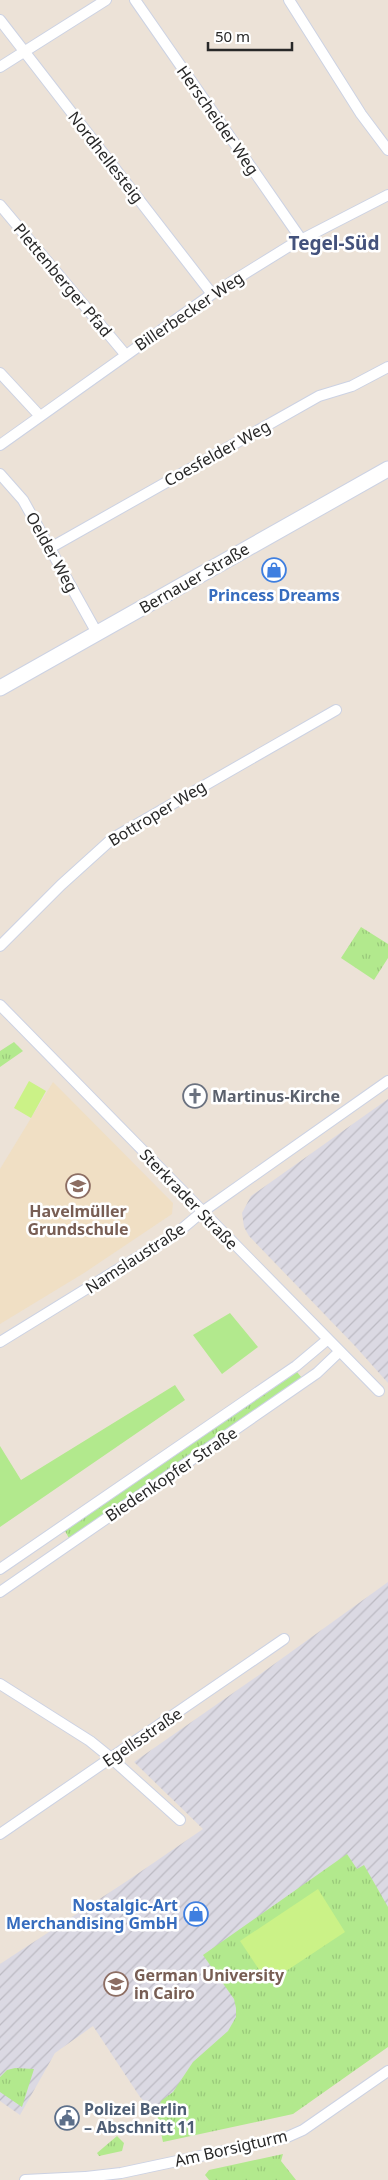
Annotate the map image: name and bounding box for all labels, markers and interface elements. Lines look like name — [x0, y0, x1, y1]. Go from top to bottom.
scale bar — [208, 20, 292, 52]
text: 50 m — [215, 26, 250, 46]
street label: Herscheider Weg — [172, 61, 264, 179]
street label: Nordhellesteig — [63, 107, 149, 207]
street label: Plettenberger Pfad — [9, 218, 117, 342]
district label: Tegel-Süd — [289, 230, 379, 256]
street label: Billerbecker Weg — [130, 266, 248, 356]
street label: Coesfelder Weg — [160, 415, 274, 491]
street label: Oelder Weg — [21, 508, 83, 596]
street label: Bernauer Straße — [135, 538, 253, 618]
shop icon: Princess Dreams — [261, 557, 287, 583]
place label: Princess Dreams — [208, 584, 340, 606]
street label: Bottroper Weg — [104, 775, 210, 851]
church icon: Martinus-Kirche — [182, 1083, 208, 1109]
place label: Martinus-Kirche — [212, 1085, 340, 1107]
street label: Sterkrader Straße — [135, 1144, 243, 1254]
school or university icon: Havelmüller Grundschule — [65, 1173, 91, 1199]
place label: Havelmüller Grundschule — [27, 1200, 129, 1240]
street label: Namslaustraße — [81, 1218, 189, 1298]
street label: Biedenkopfer Straße — [101, 1422, 241, 1526]
street label: Egellsstraße — [98, 1702, 186, 1772]
place label: Nostalgic-Art Merchandising GmbH — [6, 1894, 178, 1934]
shop icon: Nostalgic-Art Merchandising GmbH — [183, 1901, 209, 1927]
place label: German University in Cairo — [134, 1964, 285, 2004]
school or university icon: German University in Cairo — [103, 1971, 129, 1997]
place label: Polizei Berlin – Abschnitt 11 — [84, 2098, 196, 2138]
public building icon: Polizei Berlin – Abschnitt 11 — [54, 2105, 80, 2131]
street label: Am Borsigturm — [173, 2124, 289, 2172]

